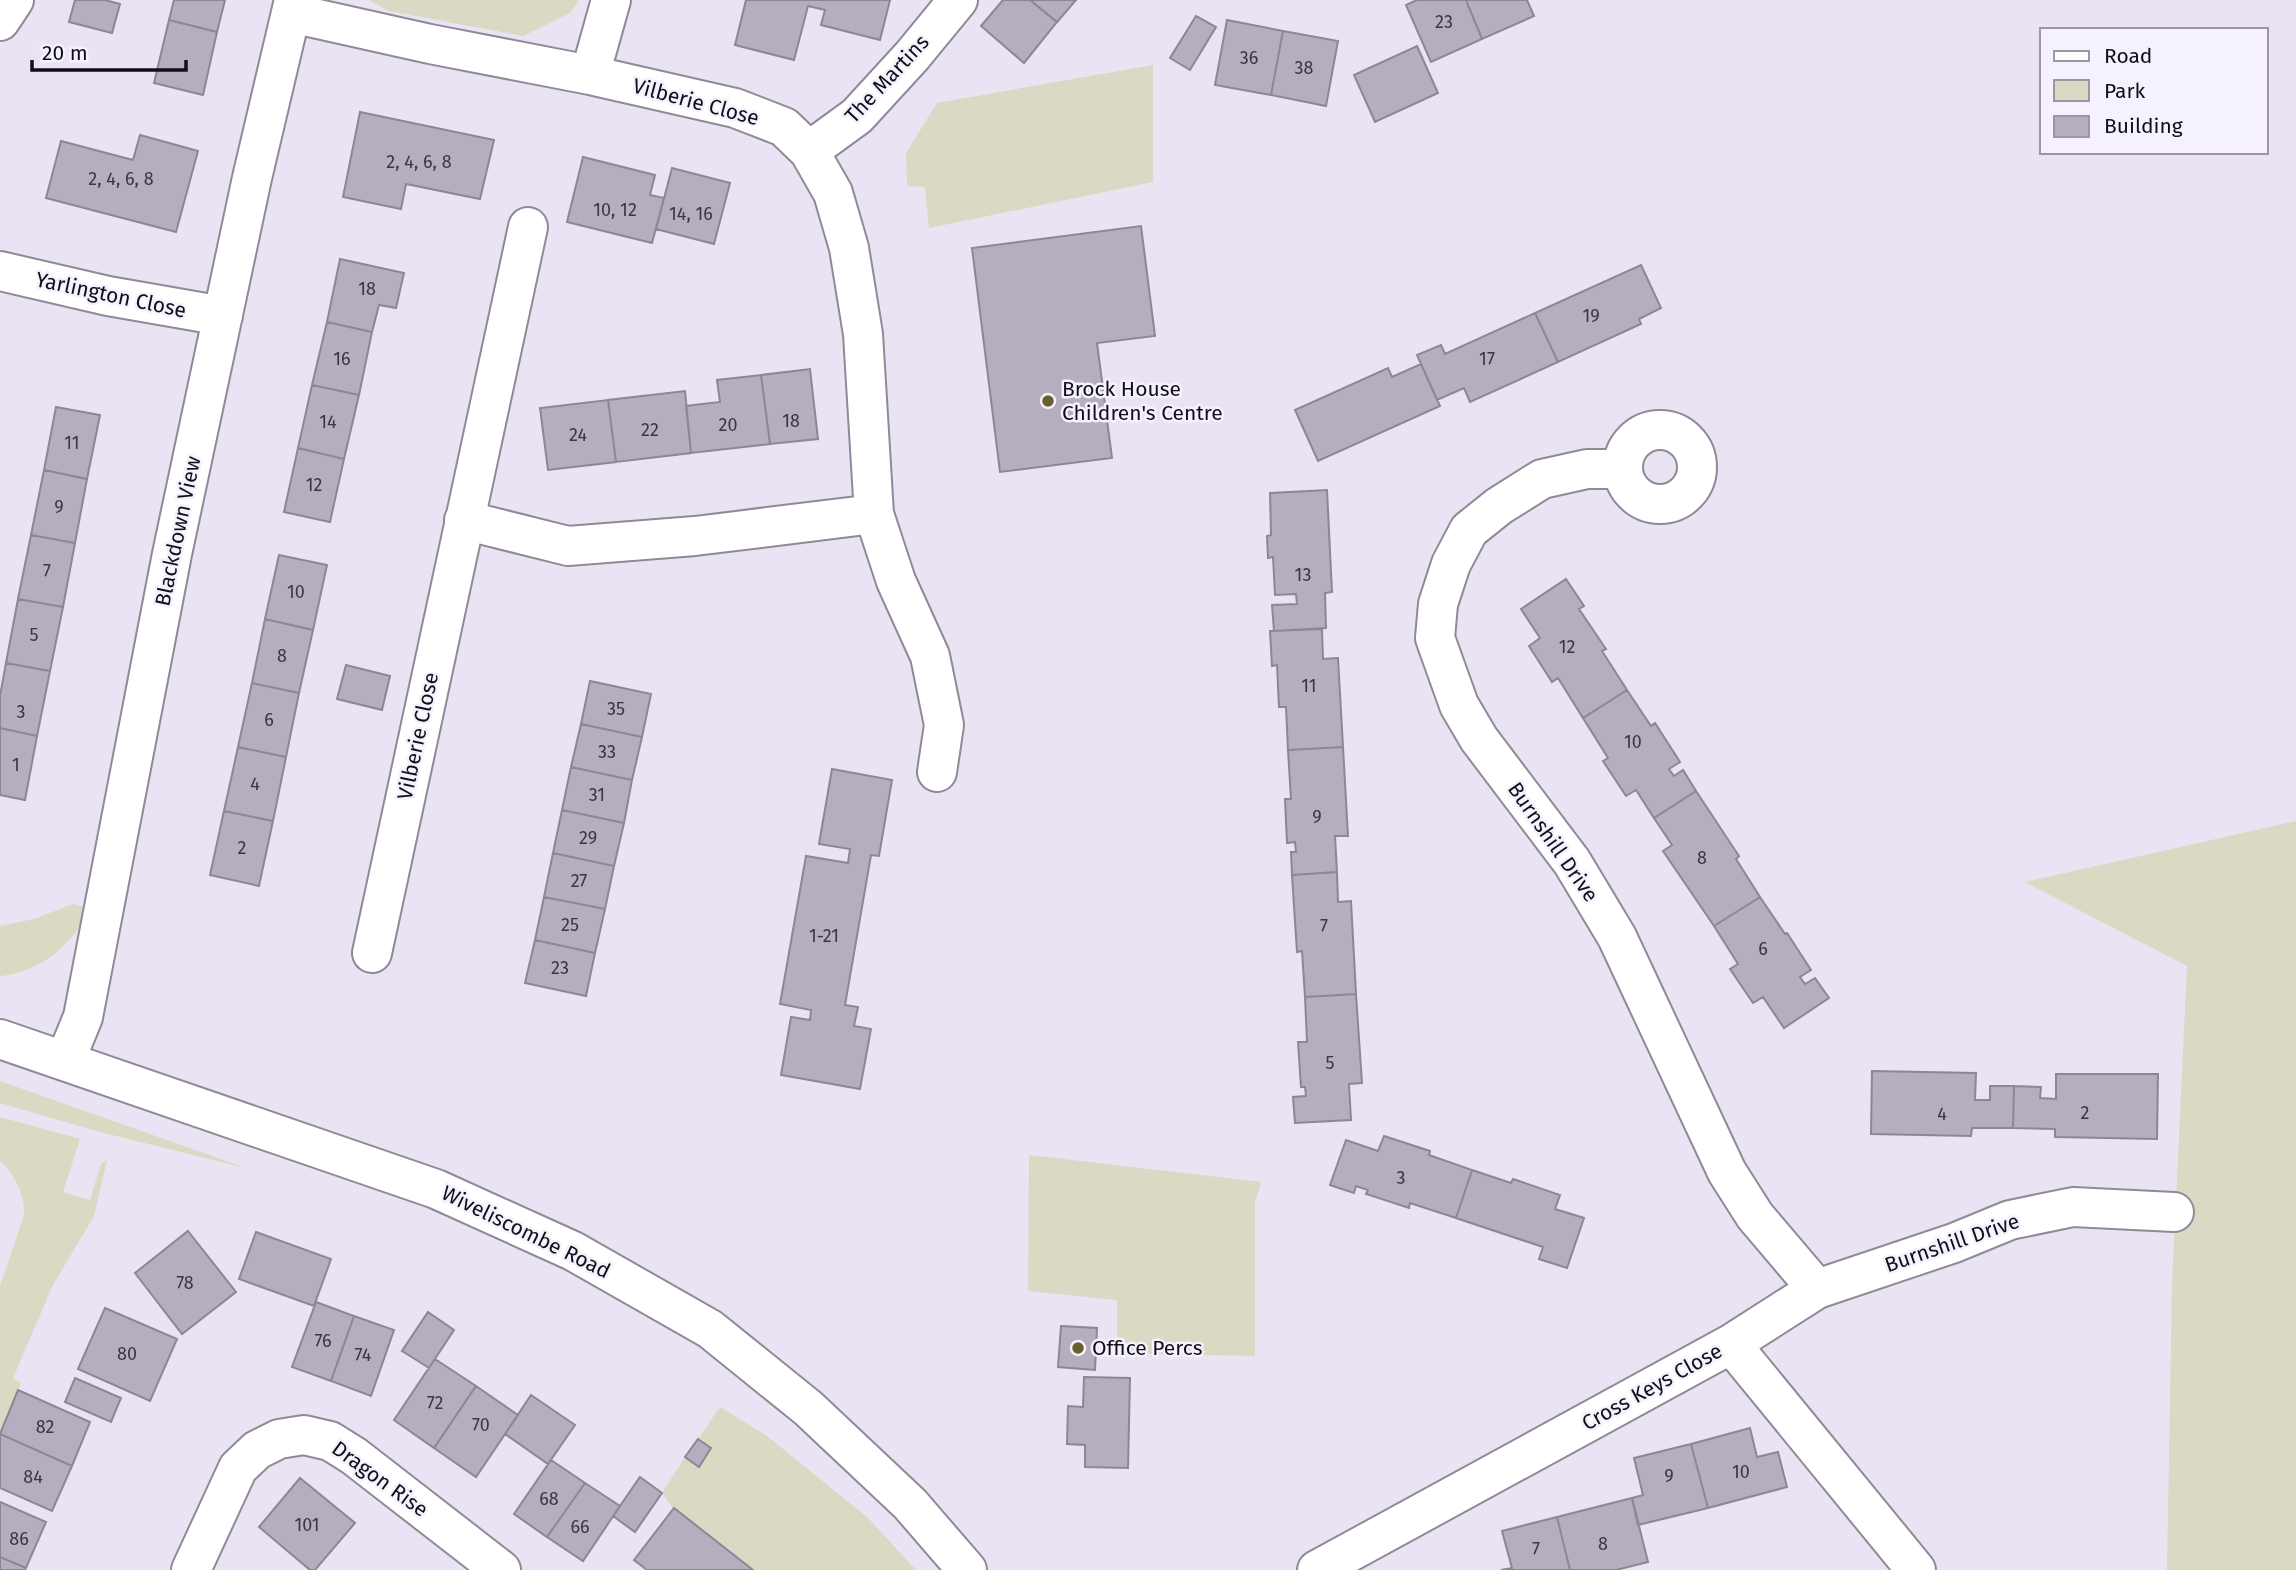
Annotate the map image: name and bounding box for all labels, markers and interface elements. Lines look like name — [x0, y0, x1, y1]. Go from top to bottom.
house number: 23 — [1435, 11, 1453, 33]
scale bar — [32, 28, 186, 72]
legend — [2040, 28, 2268, 154]
street label: The Martins — [839, 29, 935, 129]
text: 20 m — [42, 40, 88, 66]
text: Road — [2104, 43, 2152, 69]
house number: 36 — [1240, 47, 1258, 69]
house number: 38 — [1295, 57, 1314, 79]
street label: Vilberie Close — [630, 73, 762, 131]
text: Park — [2104, 78, 2146, 104]
text: Building — [2104, 113, 2183, 139]
house number: 2, 4, 6, 8 — [386, 151, 452, 173]
house number: 2, 4, 6, 8 — [88, 168, 154, 190]
house number: 10, 12 — [593, 199, 637, 221]
house number: 14, 16 — [669, 203, 713, 225]
street label: Yarlington Close — [33, 266, 189, 324]
house number: 18 — [358, 278, 376, 300]
house number: 19 — [1582, 305, 1600, 327]
house number: 16 — [333, 348, 351, 370]
house number: 17 — [1479, 348, 1495, 370]
place label: Brock House Children's Centre — [1062, 376, 1223, 426]
marker: Brock House Children's Centre — [1040, 393, 1056, 409]
house number: 18 — [782, 410, 800, 432]
house number: 14 — [319, 411, 337, 433]
house number: 20 — [719, 414, 737, 436]
house number: 22 — [641, 419, 659, 441]
house number: 24 — [569, 424, 587, 446]
house number: 11 — [64, 432, 80, 454]
street label: Blackdown View — [149, 454, 207, 608]
house number: 12 — [306, 474, 322, 496]
house number: 9 — [54, 496, 64, 518]
house number: 7 — [43, 560, 51, 582]
house number: 13 — [1295, 564, 1311, 586]
house number: 10 — [287, 581, 305, 603]
house number: 5 — [29, 624, 39, 646]
house number: 12 — [1559, 636, 1575, 658]
house number: 8 — [277, 645, 287, 667]
street label: Vilberie Close — [392, 670, 444, 802]
house number: 11 — [1301, 675, 1317, 697]
house number: 35 — [607, 698, 625, 720]
house number: 3 — [17, 701, 25, 723]
house number: 6 — [264, 709, 274, 731]
house number: 10 — [1624, 731, 1642, 753]
house number: 33 — [598, 741, 616, 763]
house number: 1 — [12, 754, 20, 776]
house number: 4 — [250, 773, 260, 795]
street label: Burnshill Drive — [1502, 777, 1604, 907]
house number: 31 — [589, 784, 605, 806]
house number: 9 — [1312, 806, 1322, 828]
house number: 29 — [579, 827, 597, 849]
house number: 2 — [238, 837, 247, 859]
house number: 8 — [1697, 847, 1707, 869]
house number: 27 — [571, 870, 587, 892]
house number: 25 — [561, 914, 579, 936]
house number: 7 — [1320, 915, 1328, 937]
house number: 1-21 — [809, 925, 839, 947]
house number: 6 — [1758, 938, 1768, 960]
house number: 23 — [551, 957, 569, 979]
house number: 5 — [1325, 1052, 1335, 1074]
house number: 2 — [2081, 1102, 2090, 1124]
house number: 4 — [1937, 1103, 1947, 1125]
house number: 3 — [1397, 1167, 1405, 1189]
street label: Wiveliscombe Road — [437, 1180, 615, 1284]
street label: Burnshill Drive — [1881, 1208, 2023, 1278]
house number: 78 — [176, 1272, 194, 1294]
house number: 76 — [314, 1330, 332, 1352]
place label: Office Percs — [1092, 1335, 1203, 1361]
street label: Cross Keys Close — [1577, 1338, 1727, 1436]
marker: Office Percs — [1070, 1340, 1086, 1356]
house number: 80 — [117, 1343, 137, 1365]
house number: 74 — [355, 1344, 372, 1366]
house number: 72 — [427, 1392, 443, 1414]
house number: 70 — [472, 1414, 490, 1436]
house number: 82 — [36, 1416, 54, 1438]
street label: Dragon Rise — [327, 1435, 433, 1523]
house number: 10 — [1732, 1461, 1750, 1483]
house number: 9 — [1664, 1465, 1674, 1487]
house number: 84 — [23, 1466, 43, 1488]
house number: 68 — [539, 1488, 559, 1510]
house number: 101 — [294, 1514, 320, 1536]
house number: 66 — [570, 1516, 590, 1538]
house number: 86 — [9, 1528, 29, 1550]
house number: 8 — [1598, 1533, 1608, 1555]
house number: 7 — [1532, 1538, 1540, 1560]

